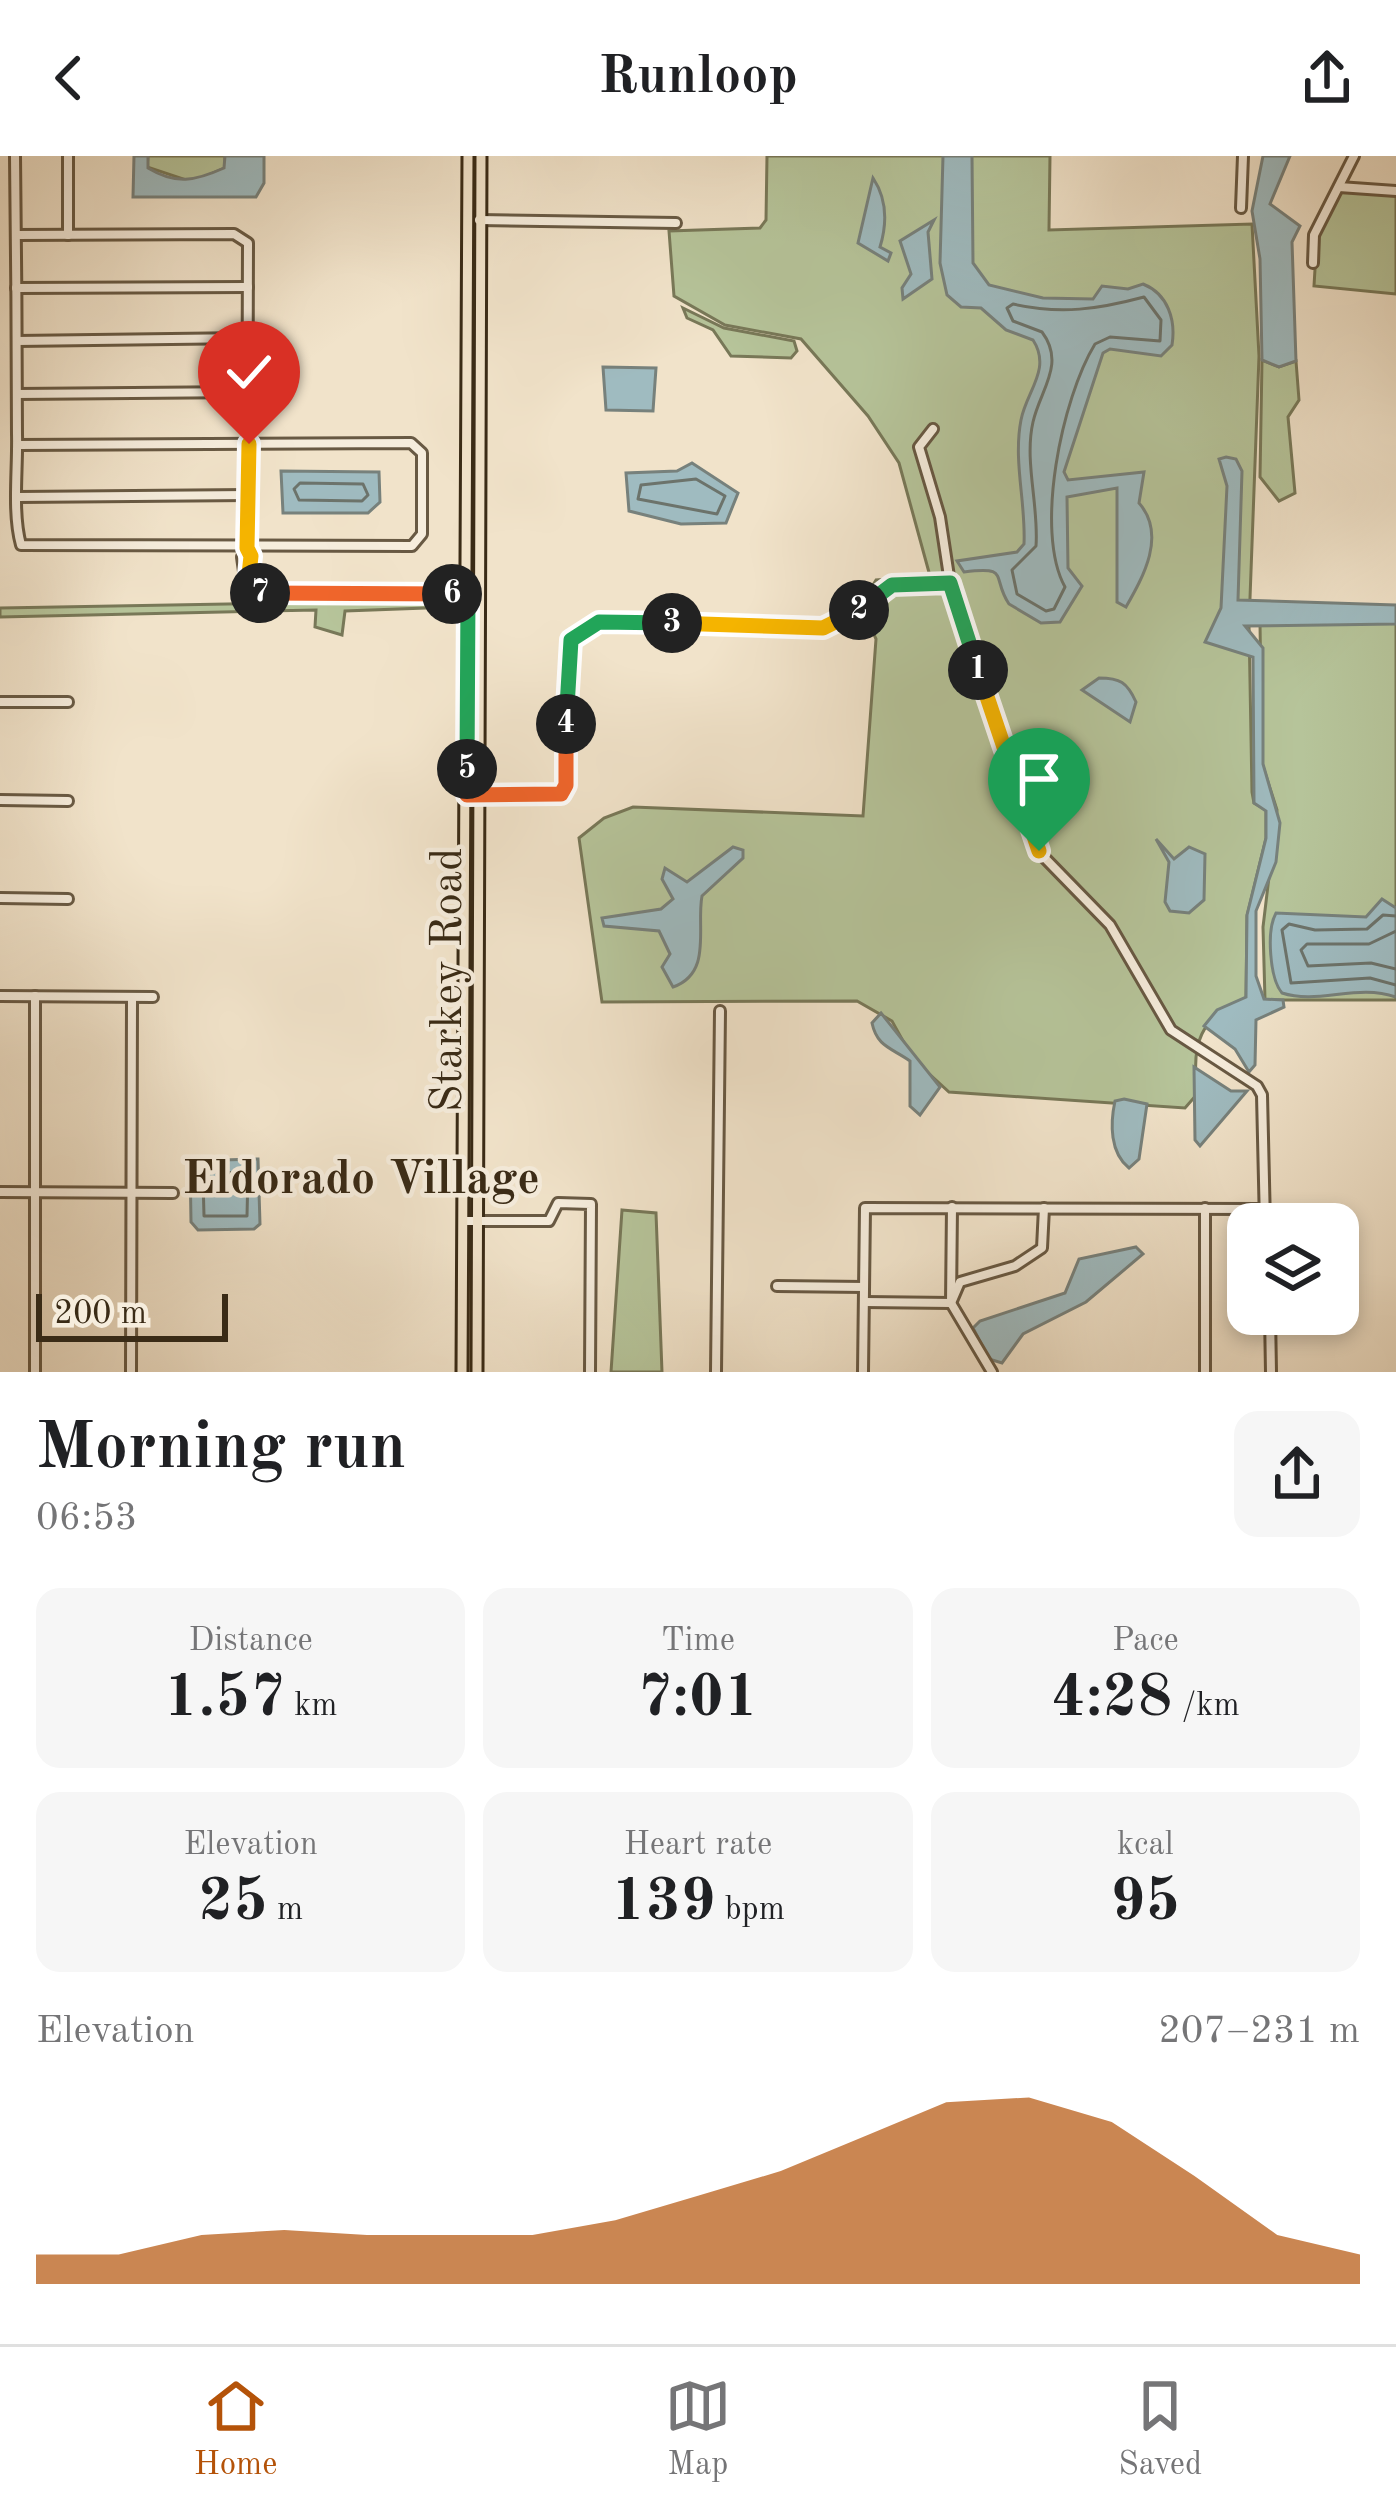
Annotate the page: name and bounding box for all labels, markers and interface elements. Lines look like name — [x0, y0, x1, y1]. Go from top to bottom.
icon: back — [36, 45, 102, 111]
icon: share — [1294, 45, 1360, 111]
text: Runloop — [598, 51, 798, 105]
pin — [198, 321, 300, 444]
icon: check — [216, 339, 282, 405]
pin: 7 — [230, 563, 290, 623]
pin: 6 — [422, 564, 482, 624]
text: 7 — [250, 576, 270, 609]
text: 6 — [442, 577, 462, 610]
pin: 2 — [829, 580, 889, 640]
pin: 3 — [642, 593, 702, 653]
text: 2 — [849, 593, 869, 626]
text: 3 — [662, 606, 682, 639]
pin: 1 — [948, 640, 1008, 700]
text: 1 — [968, 653, 988, 686]
pin: 4 — [536, 694, 596, 754]
text: 4 — [556, 707, 576, 740]
pin — [988, 728, 1090, 851]
pin: 5 — [437, 739, 497, 799]
icon: arrive — [1006, 746, 1072, 812]
text: 5 — [457, 752, 477, 785]
street label: Starkey Road — [427, 847, 472, 1113]
district label: Eldorado Village — [182, 1156, 540, 1204]
map controls — [1227, 1203, 1359, 1335]
button: layers — [1227, 1203, 1359, 1335]
scale bar — [36, 1288, 228, 1341]
text: 200 m — [54, 1298, 147, 1331]
button: share — [1234, 1411, 1360, 1537]
text: Morning run — [36, 1417, 406, 1483]
text: 06:53 — [36, 1499, 137, 1538]
text: Distance — [189, 1625, 313, 1658]
text: Time — [661, 1625, 735, 1658]
text: Pace — [1112, 1625, 1179, 1658]
text: 1.57 — [164, 1669, 285, 1729]
text: 7:01 — [637, 1669, 759, 1729]
text: 4:28 — [1051, 1669, 1172, 1729]
text: km — [285, 1690, 338, 1723]
text: /km — [1172, 1690, 1240, 1723]
text: Elevation — [184, 1829, 318, 1862]
text: Heart rate — [624, 1829, 772, 1862]
text: kcal — [1117, 1829, 1174, 1862]
text: 25 — [198, 1873, 268, 1933]
text: 139 — [611, 1873, 715, 1933]
text: 95 — [1111, 1873, 1180, 1933]
text: m — [268, 1894, 303, 1927]
text: bpm — [715, 1894, 785, 1927]
text: Elevation — [36, 2012, 195, 2051]
text: 207–231 m — [1158, 2012, 1360, 2051]
tab: Home — [194, 2373, 277, 2486]
tab: Map — [665, 2373, 731, 2486]
tab: Saved — [1118, 2373, 1202, 2486]

